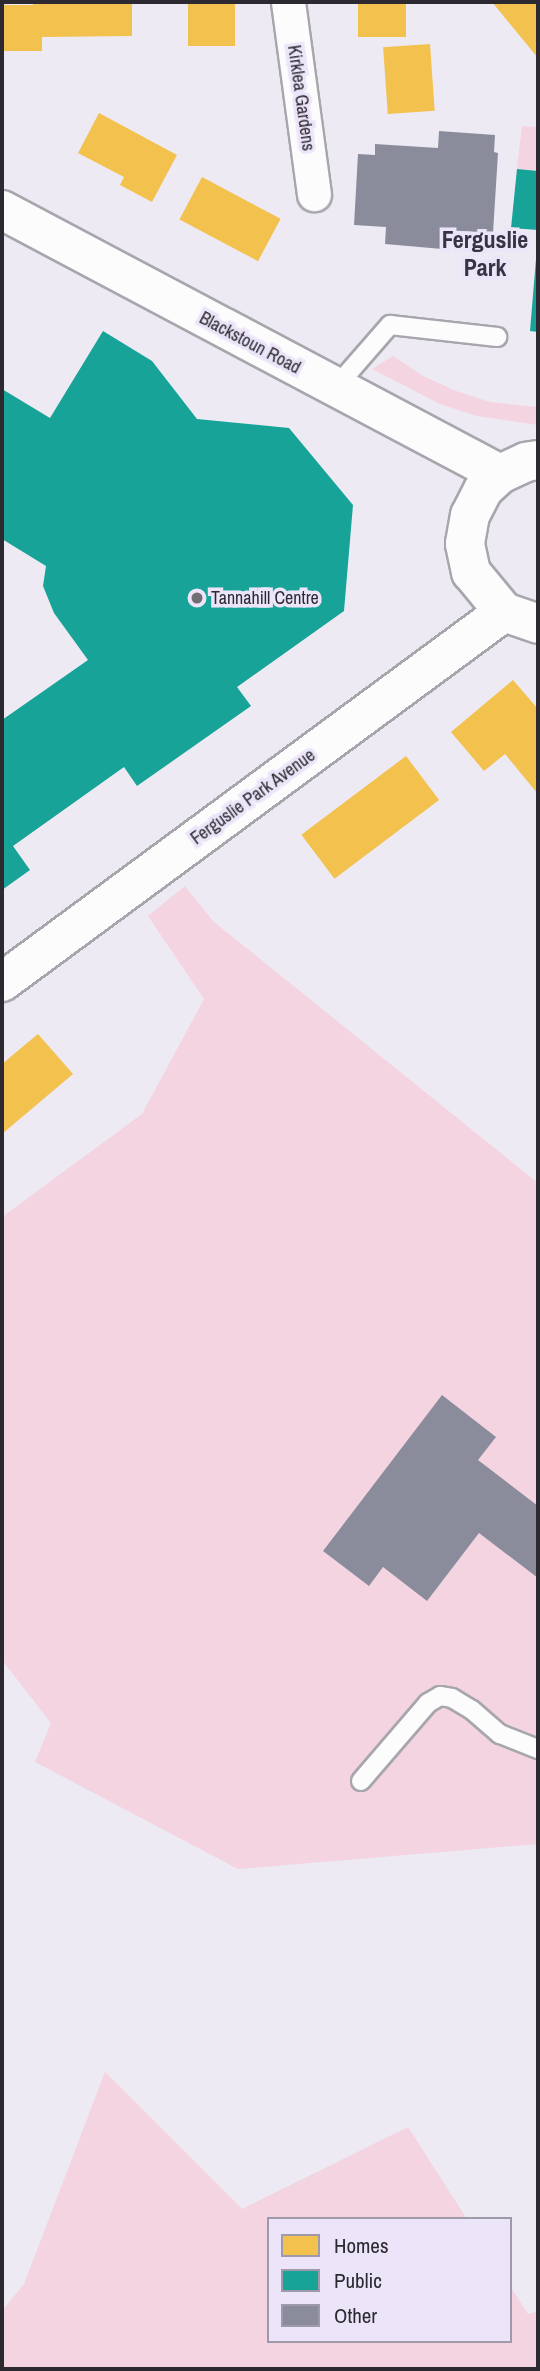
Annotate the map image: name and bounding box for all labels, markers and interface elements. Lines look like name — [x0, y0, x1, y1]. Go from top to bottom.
street label: Kirklea Gardens — [283, 44, 319, 152]
district label: Ferguslie Park — [442, 226, 528, 282]
street label: Blackstoun Road — [196, 307, 304, 379]
place label: Tannahill Centre — [211, 587, 319, 609]
marker: Tannahill Centre — [189, 590, 205, 606]
street label: Ferguslie Park Avenue — [186, 744, 320, 850]
legend — [267, 2217, 512, 2343]
text: Homes — [334, 2231, 389, 2260]
text: Public — [334, 2266, 382, 2295]
text: Other — [334, 2301, 377, 2330]

